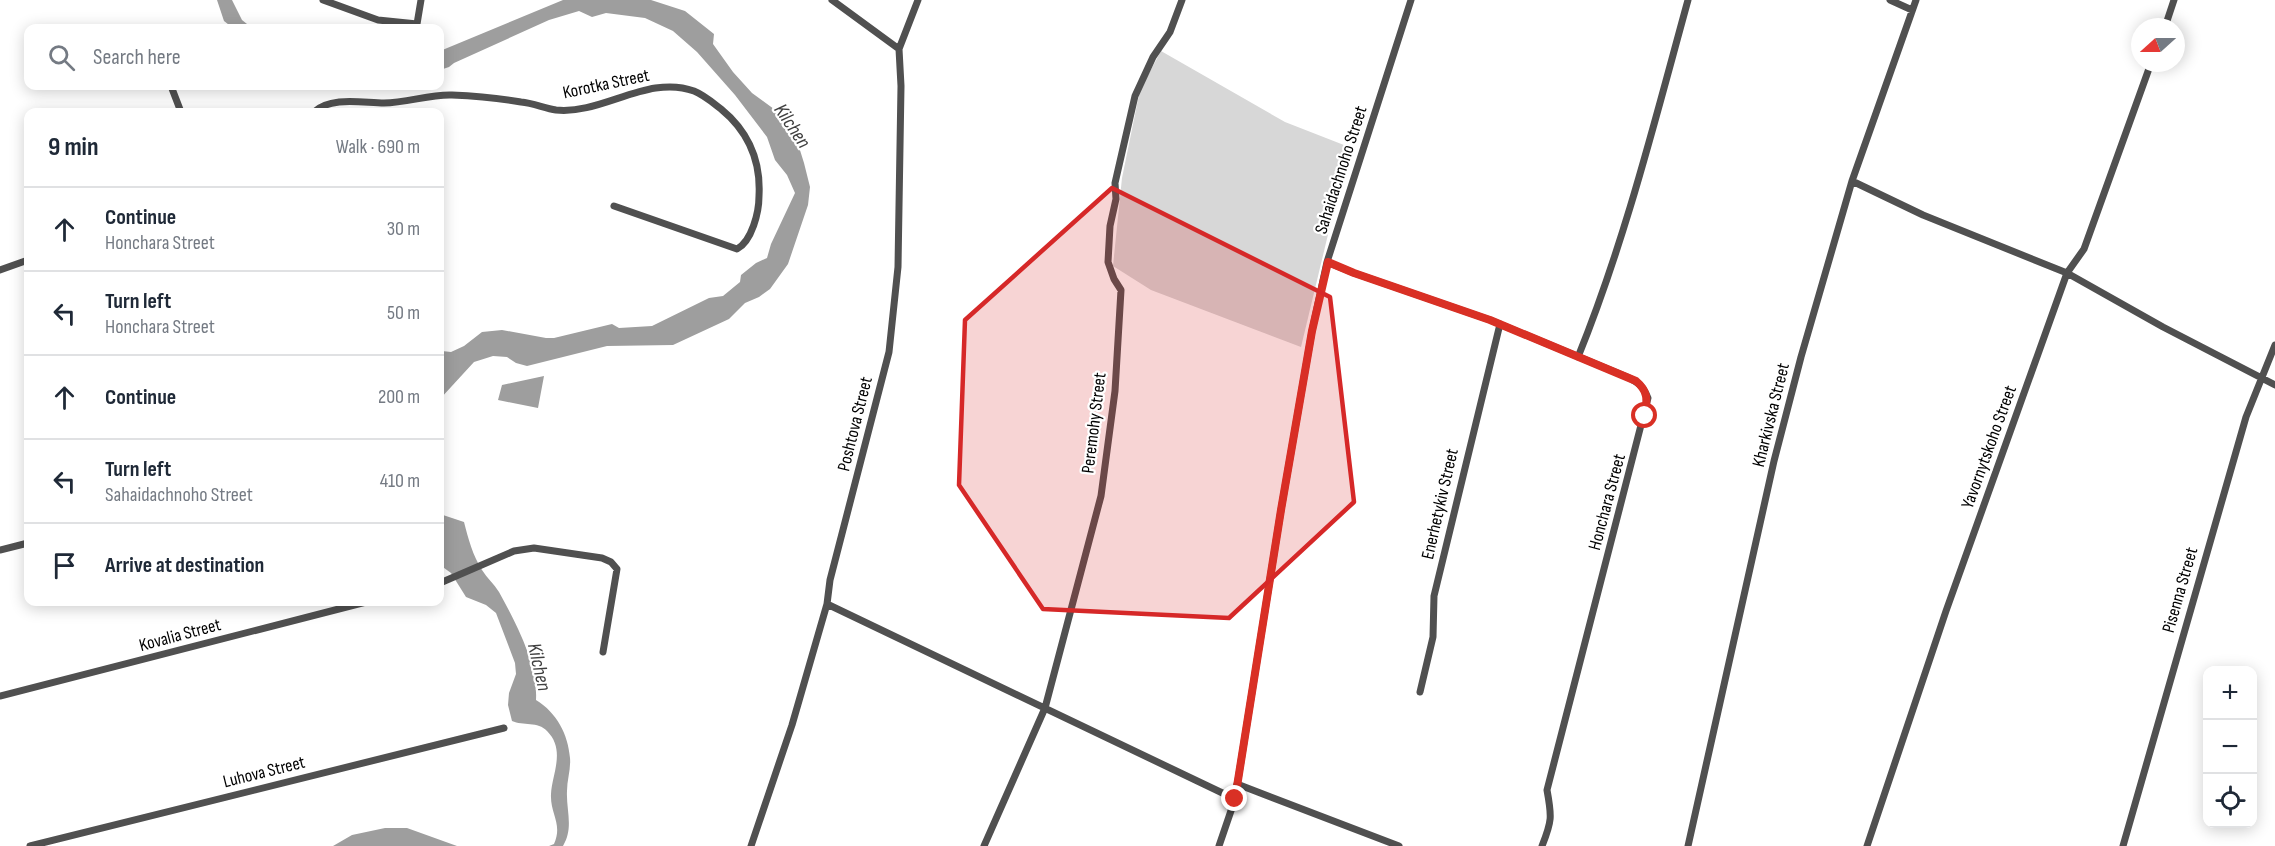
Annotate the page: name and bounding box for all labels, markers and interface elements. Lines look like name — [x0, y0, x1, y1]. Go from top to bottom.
north arrow — [2131, 18, 2185, 72]
search box — [24, 24, 444, 90]
icon: search — [45, 41, 78, 74]
text: Search here — [93, 44, 180, 71]
street label: Korotka Street — [561, 64, 652, 103]
water label: Kilchen — [768, 99, 816, 153]
street label: Sahaidachnoho Street — [1310, 103, 1372, 237]
text: 9 min — [48, 132, 98, 163]
text: Walk · 690 m — [336, 135, 420, 159]
text: Continue — [105, 204, 176, 231]
icon: ahead — [48, 213, 81, 246]
text: 30 m — [387, 217, 420, 241]
text: Honchara Street — [105, 231, 215, 255]
text: Turn left — [105, 288, 171, 315]
icon: left — [48, 297, 81, 330]
text: 50 m — [387, 301, 420, 325]
text: Honchara Street — [105, 315, 215, 339]
street label: Kharkivska Street — [1748, 360, 1794, 469]
street label: Peremohy Street — [1077, 371, 1111, 475]
street label: Poshtova Street — [833, 374, 877, 473]
icon: ahead — [48, 381, 81, 414]
street label: Yavornytskoho Street — [1957, 382, 2021, 512]
text: Continue — [105, 384, 176, 411]
text: 200 m — [378, 385, 420, 409]
route start — [1631, 402, 1657, 428]
street label: Enerhetykiv Street — [1417, 446, 1463, 561]
street label: Honchara Street — [1584, 451, 1630, 552]
text: Turn left — [105, 456, 171, 483]
icon: left — [48, 465, 81, 498]
text: 410 m — [380, 469, 420, 493]
text: Sahaidachnoho Street — [105, 483, 253, 507]
street label: Pisenna Street — [2158, 544, 2202, 635]
icon: arrive — [48, 549, 81, 582]
text: Arrive at destination — [105, 552, 264, 579]
street label: Kovalia Street — [137, 614, 224, 656]
water label: Kilchen — [522, 641, 556, 693]
map controls — [2203, 666, 2257, 828]
button: + — [2203, 666, 2257, 720]
button: − — [2203, 720, 2257, 774]
street label: Luhova Street — [221, 752, 308, 792]
button: locate — [2203, 774, 2257, 828]
route end — [1221, 785, 1247, 811]

